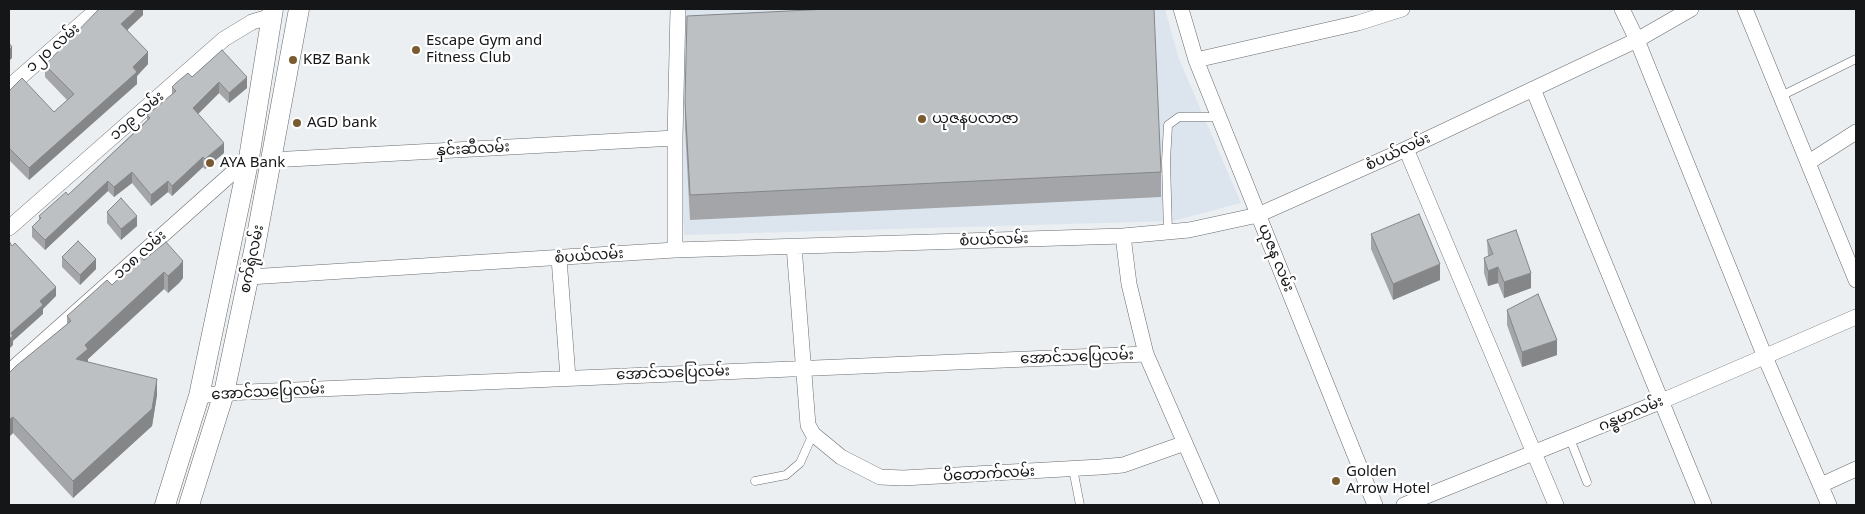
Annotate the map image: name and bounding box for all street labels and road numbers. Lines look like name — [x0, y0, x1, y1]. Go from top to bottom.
street label: ၁၂၀ လမ်း — [22, 20, 84, 76]
street label: ၁၁၉ လမ်း — [106, 88, 168, 144]
street label: စံပယ်လမ်း — [1363, 129, 1433, 175]
street label: နှင်းဆီလမ်း — [436, 138, 510, 160]
street label: ယုဇန လမ်း — [1254, 221, 1298, 295]
street label: စက်ရုံလမ်း — [236, 223, 268, 295]
street label: ၁၁၈ လမ်း — [110, 227, 170, 283]
street label: စံပယ်လမ်း — [959, 230, 1029, 250]
street label: စံပယ်လမ်း — [554, 245, 624, 267]
street label: အောင်သပြေလမ်း — [1020, 346, 1134, 368]
street label: အောင်သပြေလမ်း — [616, 362, 730, 384]
street label: အောင်သပြေလမ်း — [211, 380, 325, 404]
street label: ဂန္ဓမာလမ်း — [1596, 392, 1666, 436]
street label: ပိတောက်လမ်း — [943, 463, 1035, 485]

